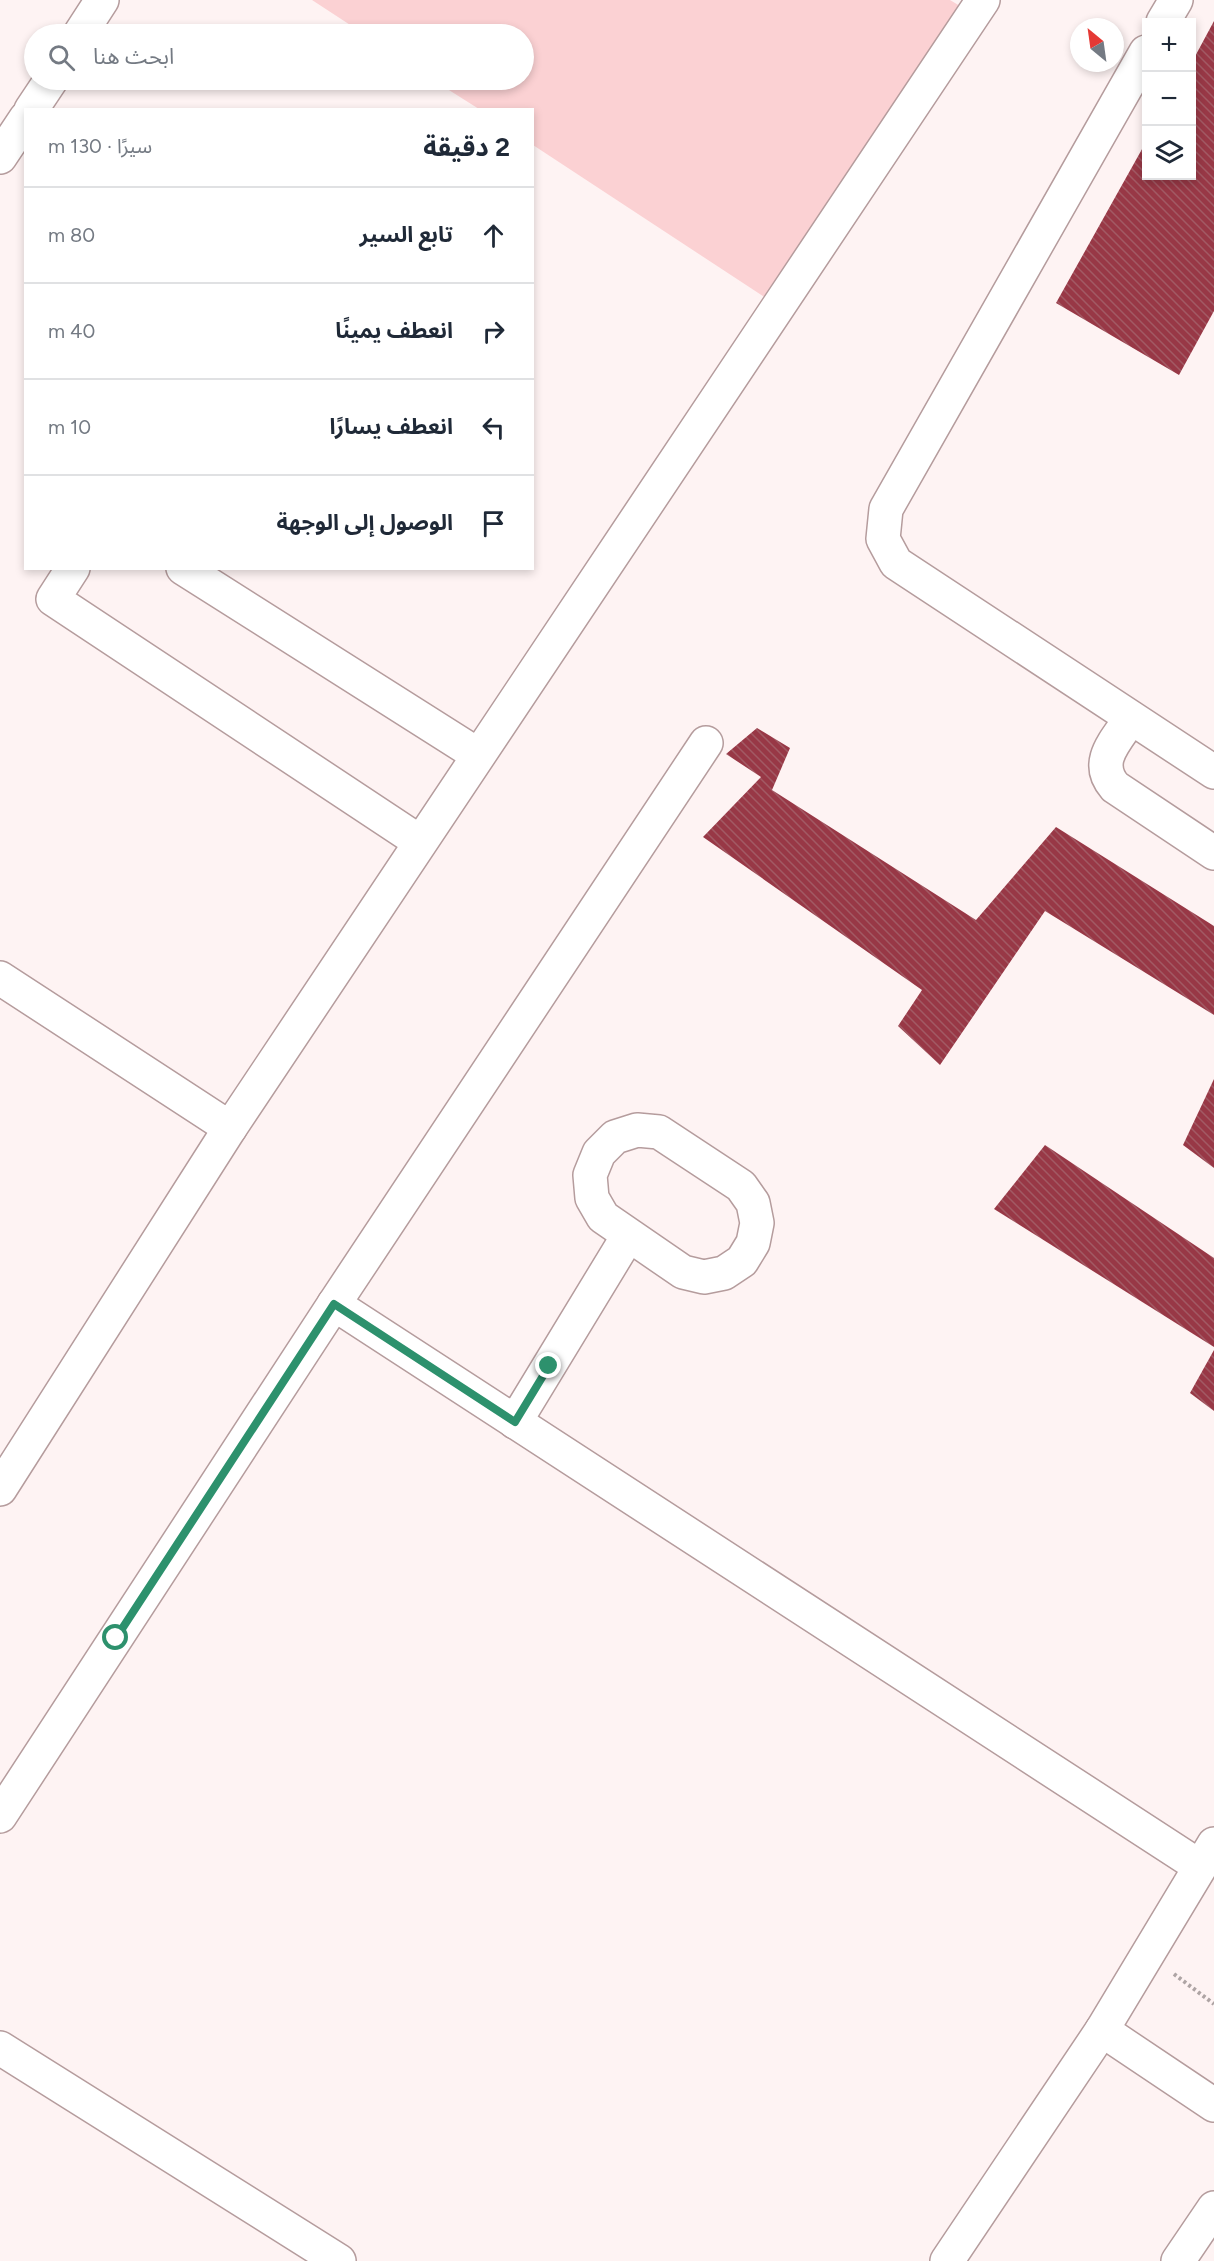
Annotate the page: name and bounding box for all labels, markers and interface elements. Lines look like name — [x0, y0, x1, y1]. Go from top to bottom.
north arrow — [1070, 18, 1124, 72]
map controls — [1142, 18, 1196, 180]
button: + — [1142, 18, 1196, 72]
search box — [24, 24, 534, 90]
icon: search — [45, 41, 78, 74]
text: ابحث هنا — [93, 43, 174, 70]
button: − — [1142, 72, 1196, 126]
button: layers — [1142, 126, 1196, 180]
text: 2 دقيقة — [423, 131, 510, 163]
text: سيرًا · 130 m — [48, 134, 152, 158]
icon: ahead — [477, 219, 510, 252]
text: تابع السير — [359, 221, 453, 248]
text: 80 m — [48, 223, 95, 247]
icon: right — [477, 315, 510, 348]
text: انعطف يمينًا — [335, 317, 453, 344]
text: 40 m — [48, 319, 95, 343]
icon: left — [477, 411, 510, 444]
text: انعطف يسارًا — [330, 413, 453, 440]
text: 10 m — [48, 415, 91, 439]
icon: arrive — [477, 507, 510, 540]
text: الوصول إلى الوجهة — [276, 509, 453, 536]
route end — [535, 1352, 561, 1378]
route start — [102, 1624, 128, 1650]

